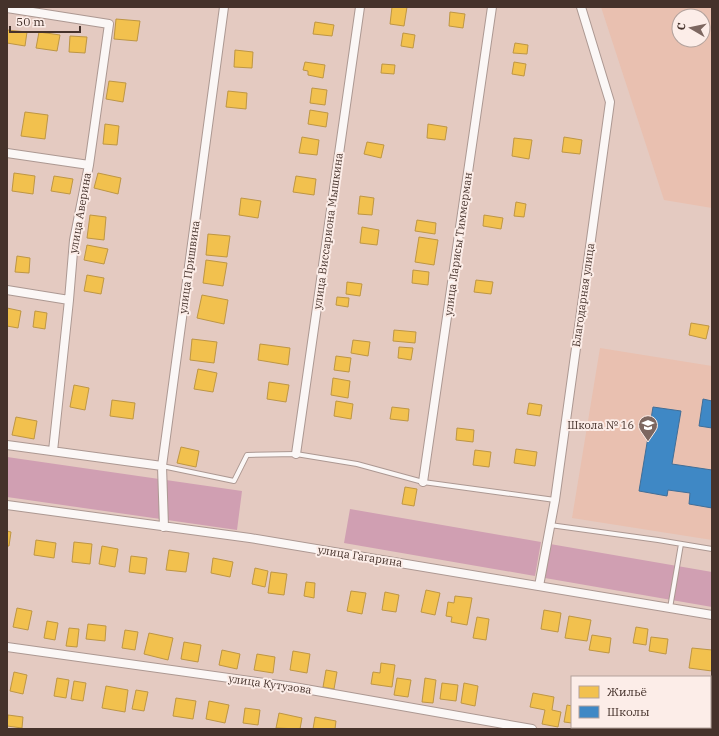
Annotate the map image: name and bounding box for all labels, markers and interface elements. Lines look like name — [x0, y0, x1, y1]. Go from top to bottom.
scale bar — [10, 8, 80, 34]
north arrow — [671, 8, 711, 48]
text: 50 m — [16, 14, 45, 29]
text: С — [674, 22, 689, 31]
street label: улица Виссариона Мышкина — [310, 152, 346, 310]
street label: улица Аверина — [66, 171, 94, 255]
street label: улица Ларисы Тиммерман — [441, 171, 475, 317]
street label: улица Пришвина — [176, 219, 202, 315]
street label: Благодарная улица — [569, 242, 597, 348]
school or university icon: Школа № 16 — [637, 414, 659, 442]
place label: Школа № 16 — [567, 418, 634, 432]
street label: улица Гагарина — [317, 542, 403, 570]
street label: улица Кутузова — [227, 671, 313, 697]
legend — [571, 676, 711, 728]
text: Жильё — [607, 684, 647, 699]
text: Школы — [607, 704, 650, 719]

